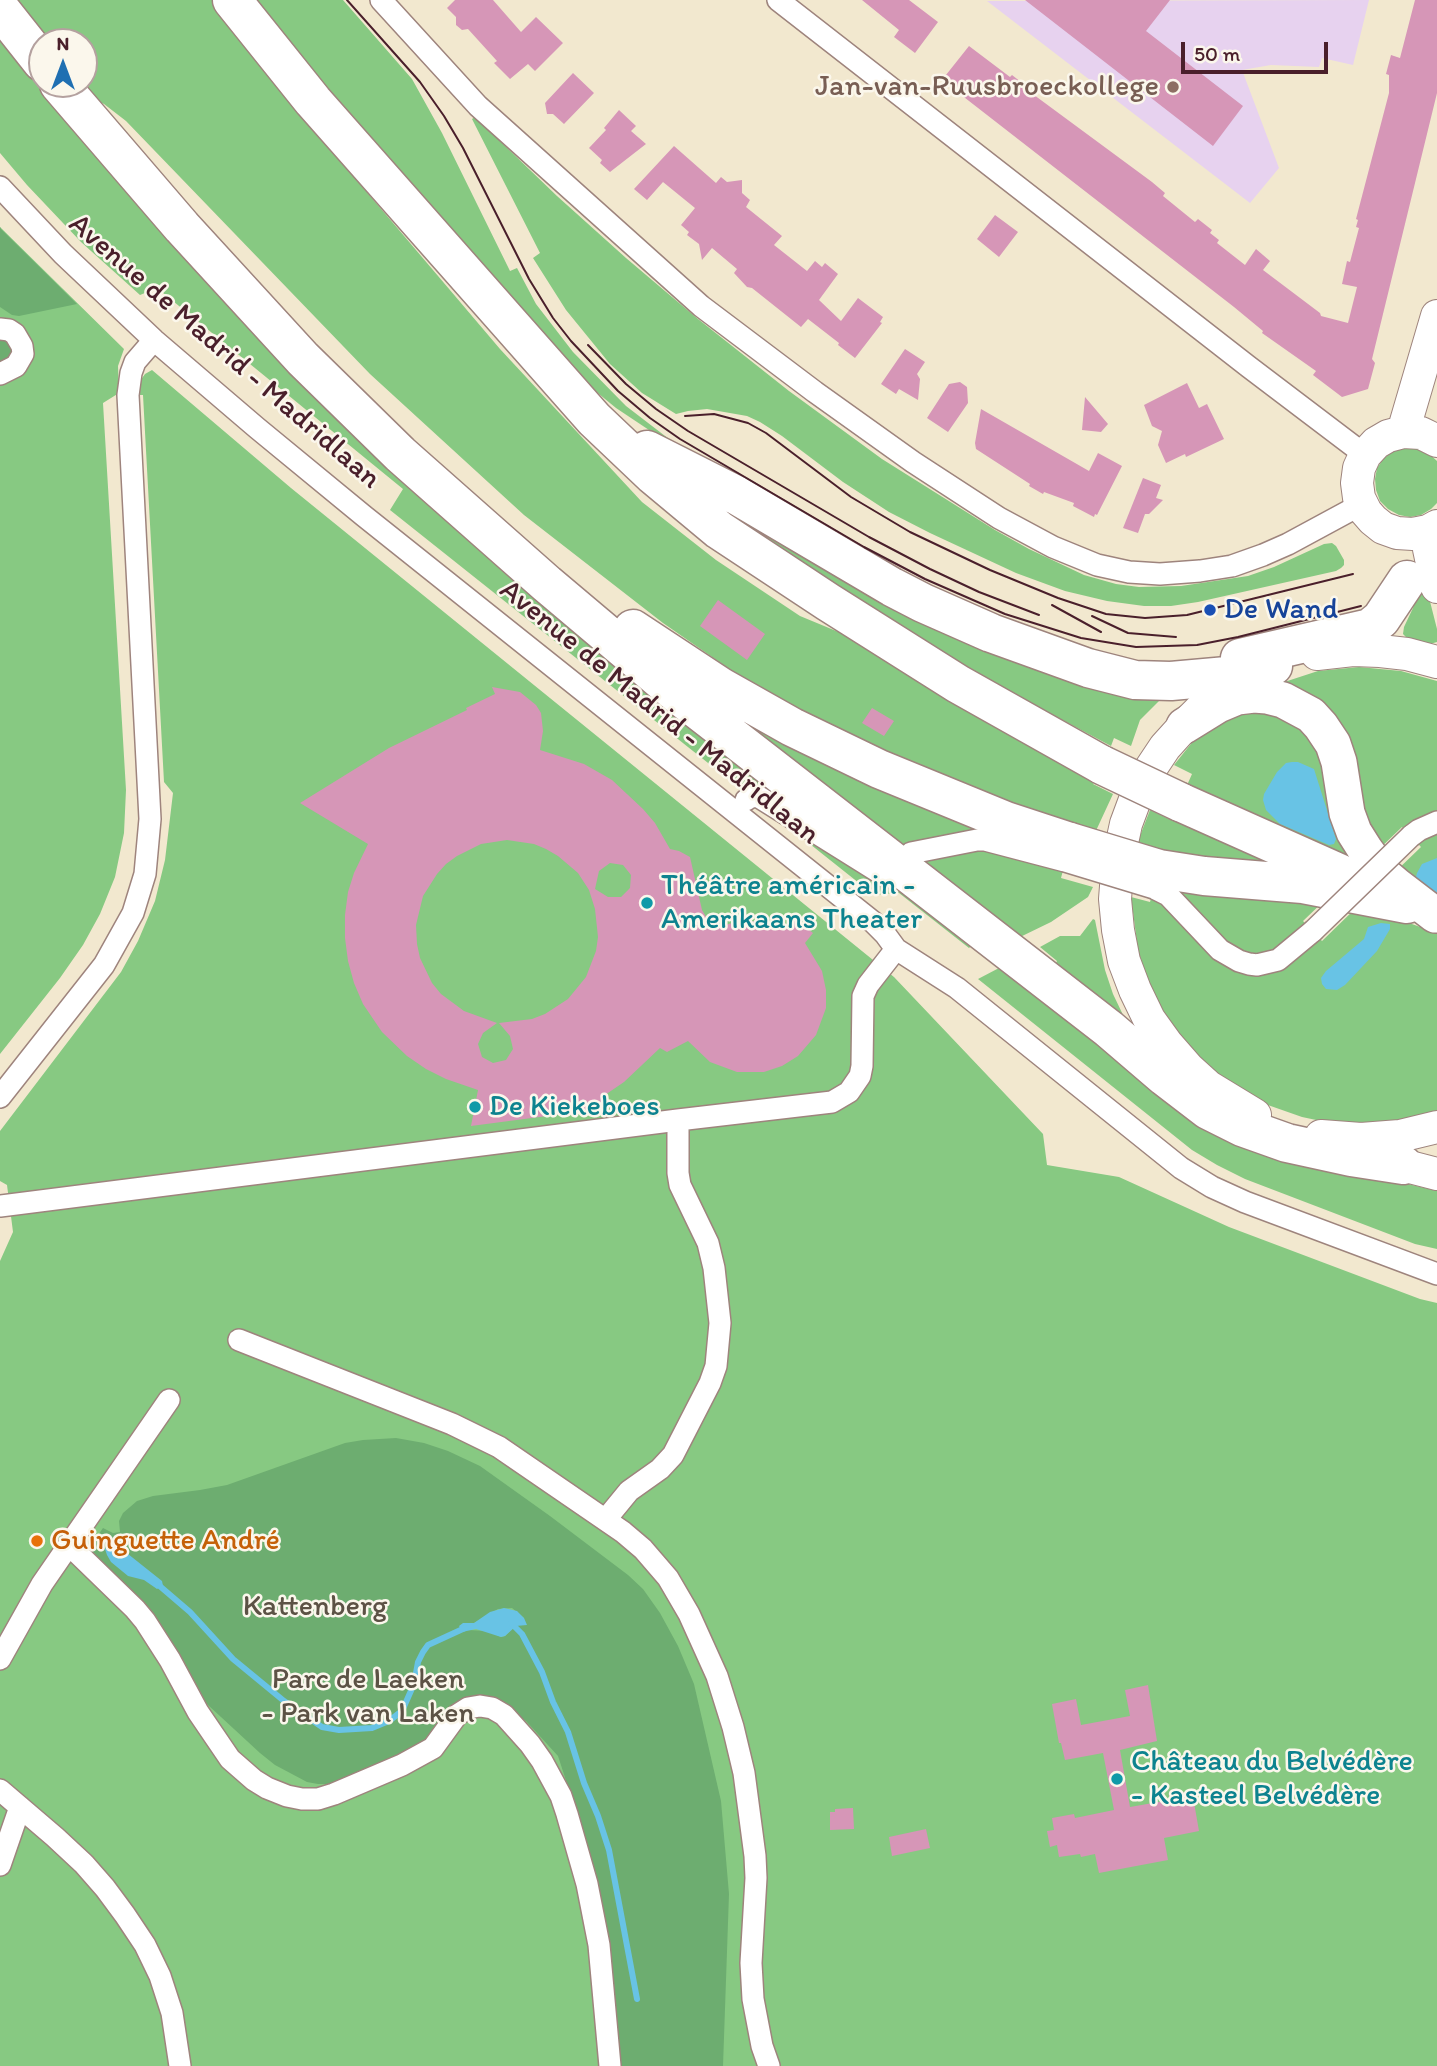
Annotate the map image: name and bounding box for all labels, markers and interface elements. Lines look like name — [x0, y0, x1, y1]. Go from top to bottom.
north arrow — [28, 28, 98, 98]
scale bar — [1185, 28, 1332, 72]
text: N — [57, 32, 69, 55]
text: 50 m — [1194, 41, 1240, 66]
place label: Jan-van-Ruusbroeckollege — [815, 69, 1159, 105]
marker: Jan-van-Ruusbroeckollege — [1165, 79, 1181, 95]
street label: Avenue de Madrid - Madridlaan — [61, 207, 387, 497]
street label: Avenue de Madrid - Madridlaan — [492, 573, 826, 853]
place label: De Wand — [1224, 592, 1338, 628]
marker: De Wand — [1202, 602, 1218, 618]
place label: Théâtre américain - Amerikaans Theater — [661, 868, 922, 938]
marker: Théâtre américain - Amerikaans Theater — [639, 895, 655, 911]
place label: De Kiekeboes — [489, 1089, 660, 1125]
marker: De Kiekeboes — [467, 1099, 483, 1115]
place label: Guinguette André — [51, 1523, 280, 1559]
marker: Guinguette André — [29, 1533, 45, 1549]
park label: Kattenberg — [243, 1589, 387, 1625]
park label: Parc de Laeken - Park van Laken — [261, 1662, 475, 1732]
place label: Château du Belvédère - Kasteel Belvédère — [1131, 1744, 1413, 1814]
marker: Château du Belvédère - Kasteel Belvédère — [1109, 1771, 1125, 1787]

